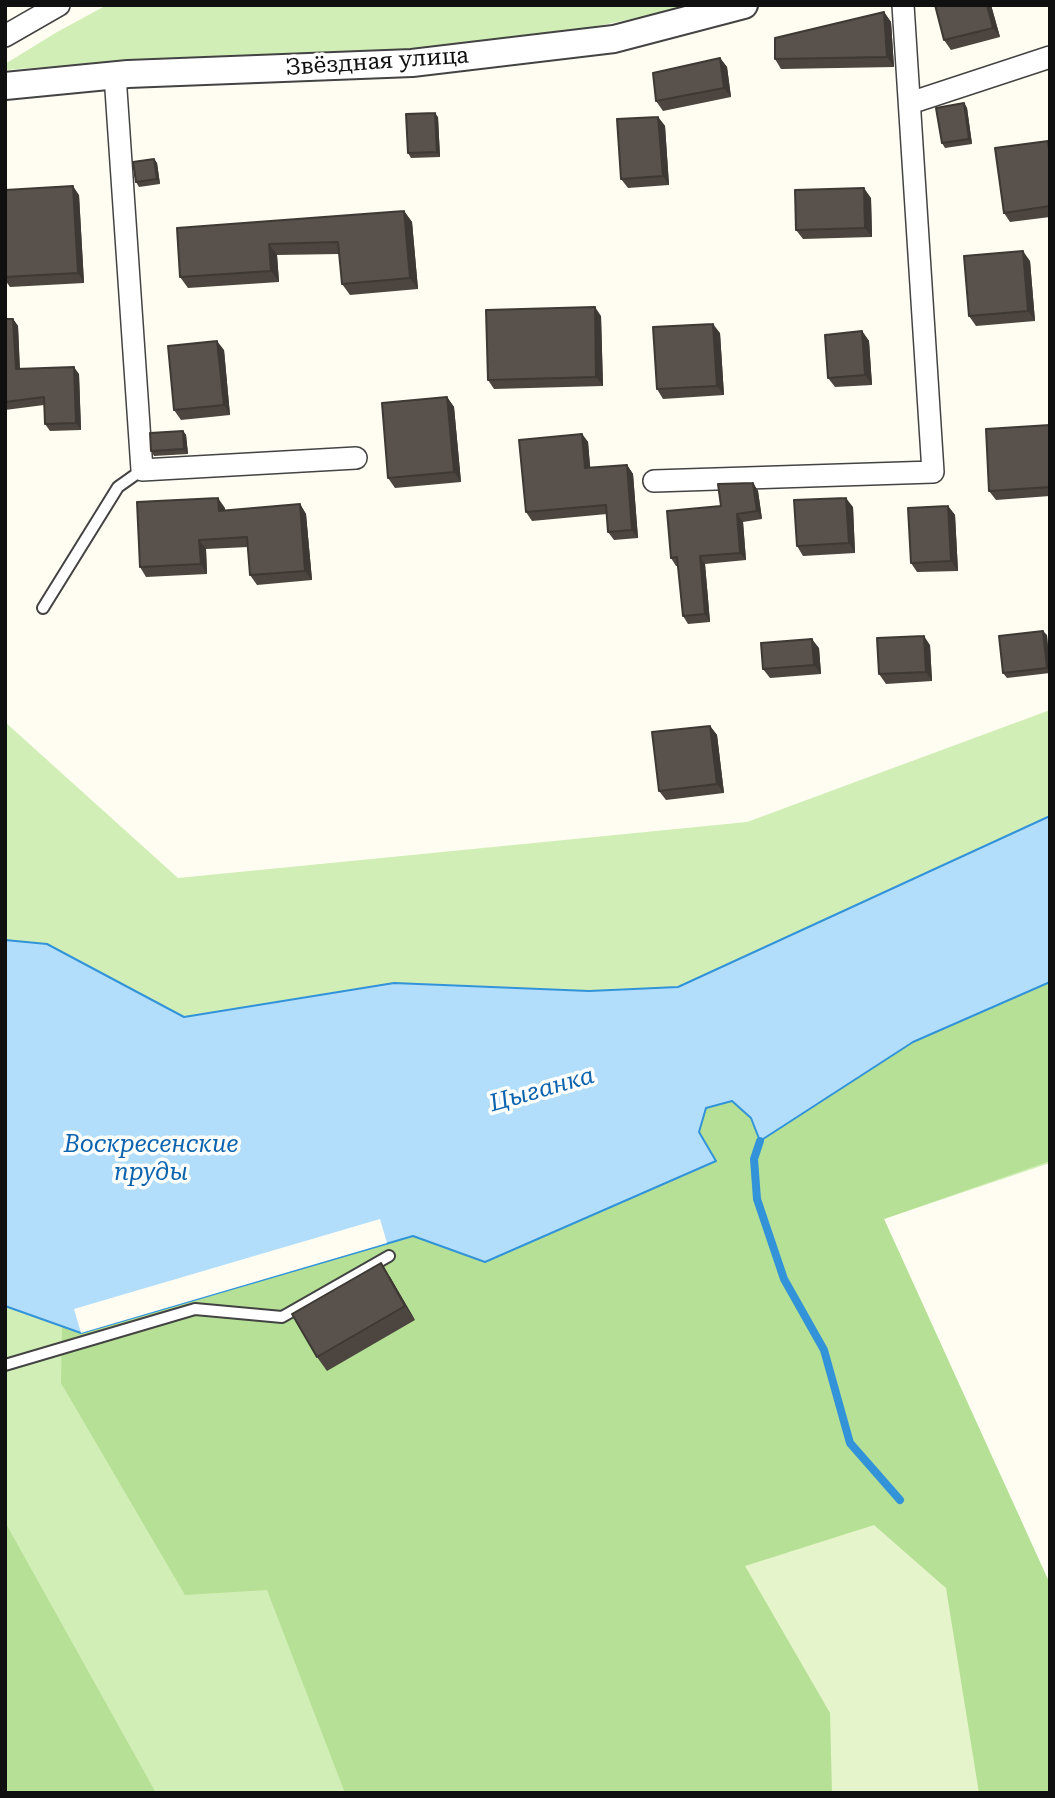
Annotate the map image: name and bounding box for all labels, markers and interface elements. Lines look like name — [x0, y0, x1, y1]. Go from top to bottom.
street label: Звёздная улица — [284, 42, 470, 82]
water label: Цыганка — [486, 1061, 598, 1119]
water label: Воскресенские пруды — [64, 1131, 238, 1187]

